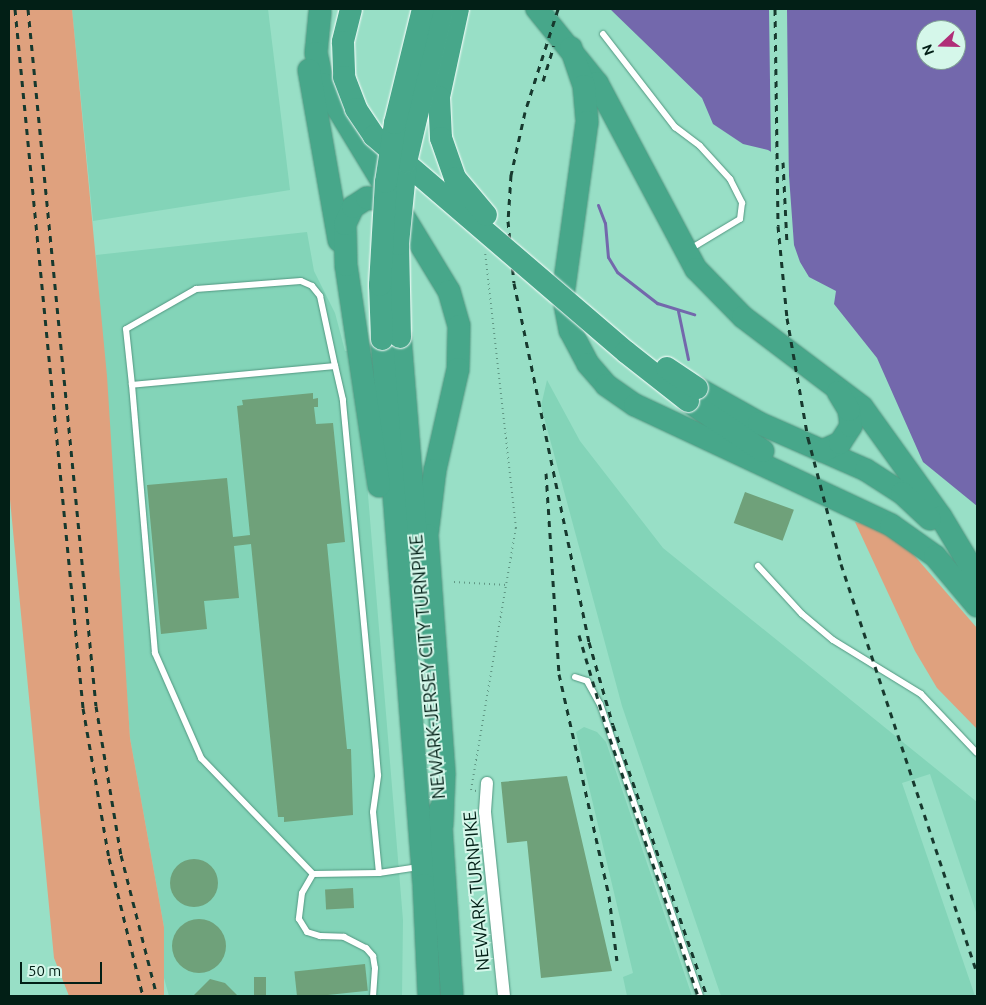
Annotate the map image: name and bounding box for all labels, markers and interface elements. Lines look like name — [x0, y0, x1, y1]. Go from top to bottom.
north arrow — [916, 20, 966, 70]
text: N — [919, 42, 937, 58]
street label: NEWARK-JERSEY CITY TURNPIKE — [405, 534, 449, 800]
street label: NEWARK TURNPIKE — [458, 810, 494, 972]
scale bar — [22, 952, 105, 984]
text: 50 m — [28, 962, 61, 979]

